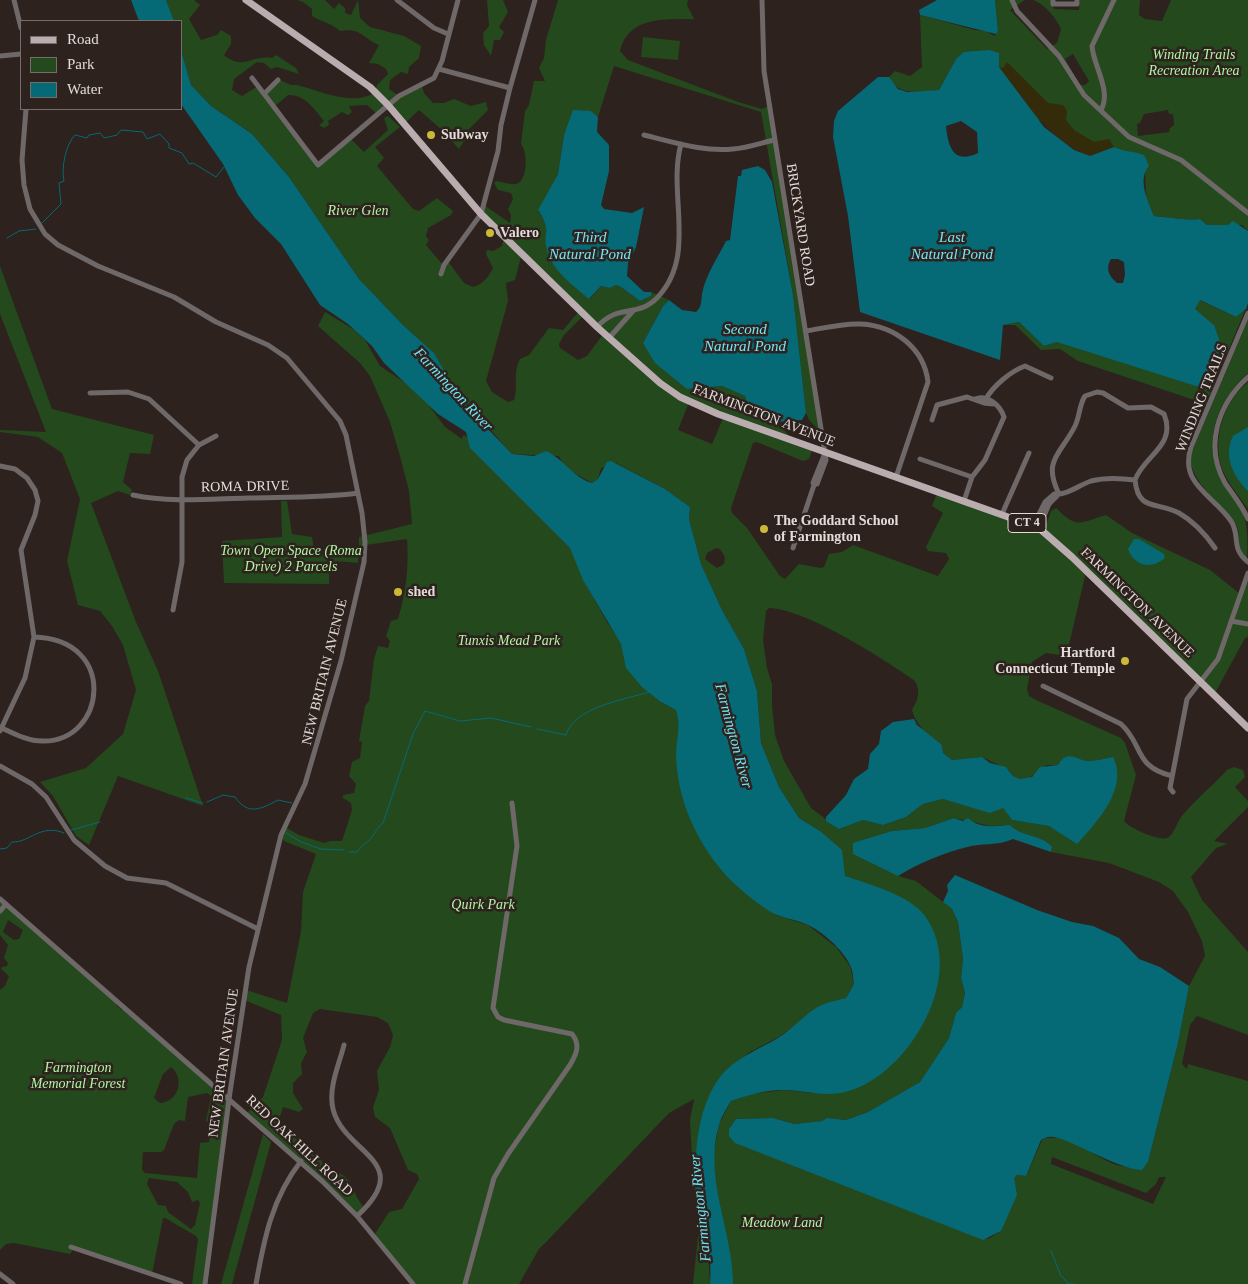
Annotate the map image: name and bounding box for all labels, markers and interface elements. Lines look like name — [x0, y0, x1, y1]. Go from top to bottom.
legend — [20, 20, 182, 110]
text: Road — [67, 31, 99, 47]
park label: Winding Trails Recreation Area — [1148, 47, 1240, 80]
text: Park — [67, 56, 95, 72]
text: Water — [67, 81, 102, 97]
place label: Subway — [441, 127, 488, 143]
marker: Subway — [425, 129, 437, 141]
street label: BRICKYARD ROAD — [782, 162, 818, 288]
park label: River Glen — [327, 203, 389, 219]
place label: Valero — [500, 225, 539, 241]
marker: Valero — [484, 227, 496, 239]
water label: Third Natural Pond — [549, 229, 631, 264]
water label: Last Natural Pond — [911, 229, 993, 264]
water label: Second Natural Pond — [704, 321, 786, 356]
street label: WINDING TRAILS — [1173, 341, 1231, 455]
water label: Farmington River — [410, 344, 496, 436]
street label: FARMINGTON AVENUE — [690, 381, 838, 451]
street label: ROMA DRIVE — [201, 478, 289, 496]
place label: The Goddard School of Farmington — [774, 513, 898, 546]
road number: CT 4 — [1008, 514, 1046, 532]
marker: The Goddard School of Farmington — [758, 523, 770, 535]
park label: Town Open Space (Roma Drive) 2 Parcels — [220, 543, 362, 576]
street label: FARMINGTON AVENUE — [1077, 544, 1197, 662]
place label: shed — [408, 584, 435, 600]
marker: shed — [392, 586, 404, 598]
street label: NEW BRITAIN AVENUE — [299, 597, 351, 747]
park label: Tunxis Mead Park — [458, 633, 560, 649]
place label: Hartford Connecticut Temple — [995, 645, 1115, 678]
marker: Hartford Connecticut Temple — [1119, 655, 1131, 667]
water label: Farmington River — [710, 682, 756, 790]
park label: Quirk Park — [451, 897, 515, 913]
street label: NEW BRITAIN AVENUE — [205, 987, 243, 1139]
park label: Farmington Memorial Forest — [31, 1060, 125, 1092]
street label: RED OAK HILL ROAD — [242, 1092, 356, 1200]
water label: Farmington River — [686, 1153, 716, 1263]
park label: Meadow Land — [742, 1215, 822, 1231]

